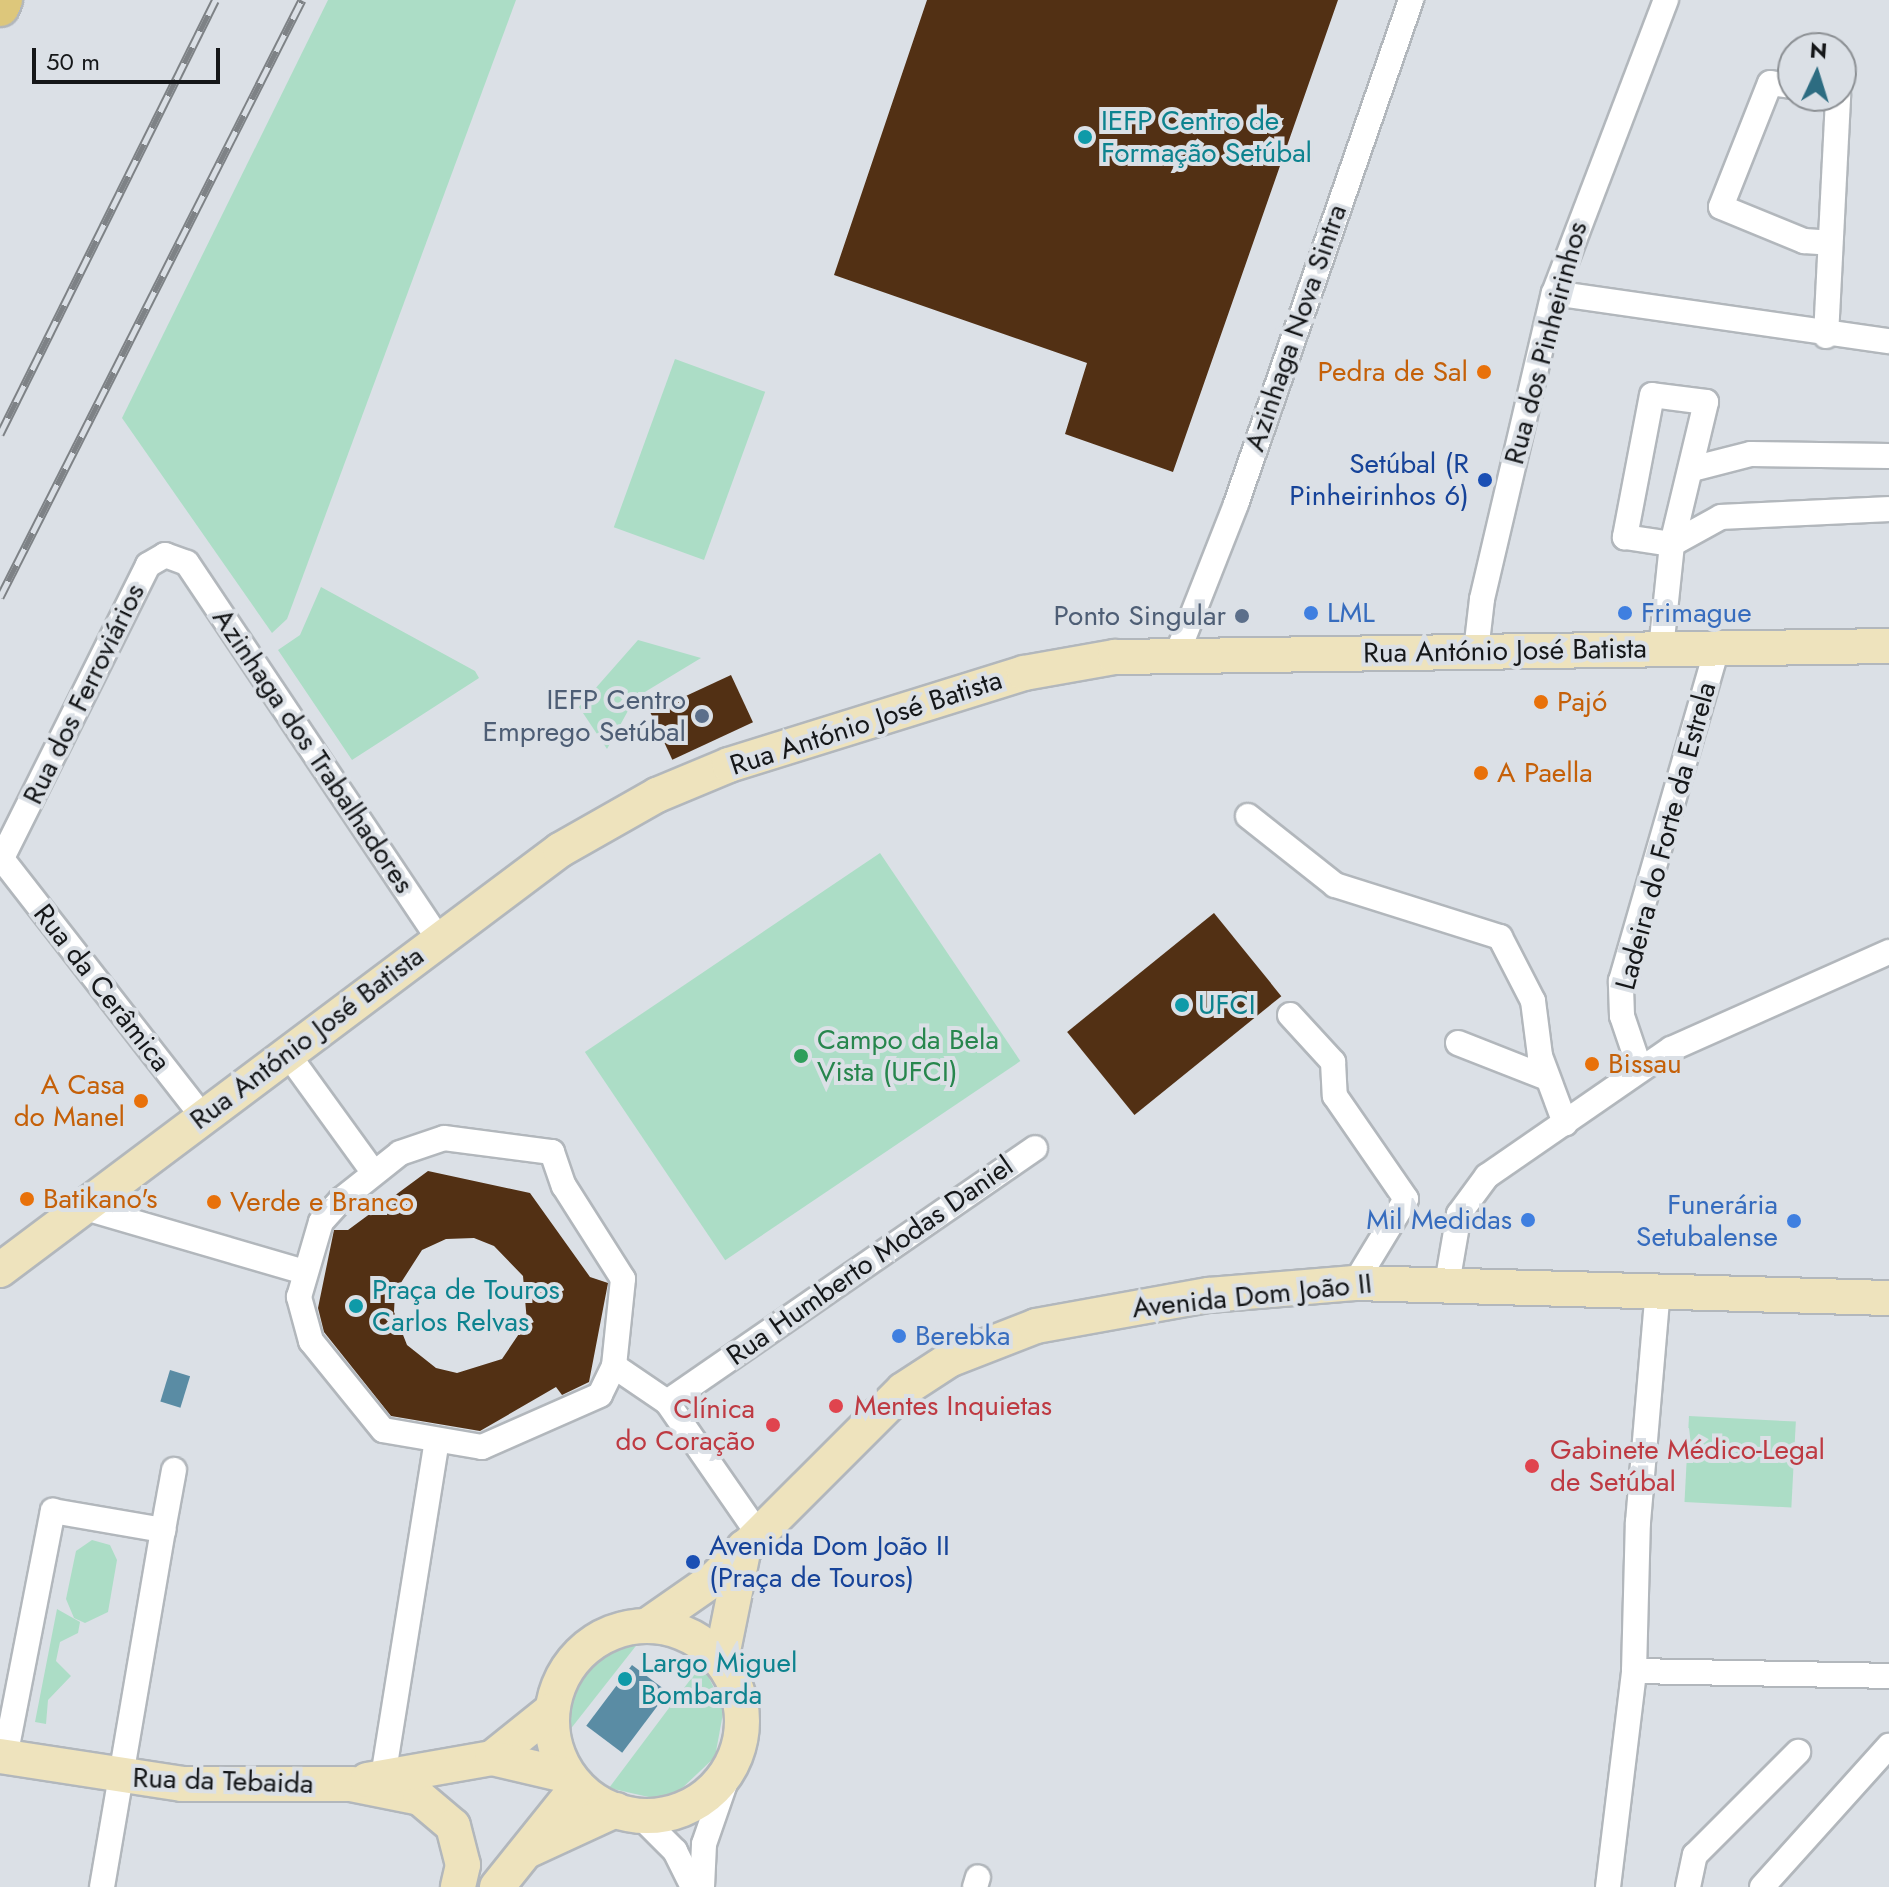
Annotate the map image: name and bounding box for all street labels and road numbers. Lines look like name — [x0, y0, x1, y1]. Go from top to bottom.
street label: Azinhaga Nova Sintra — [1238, 200, 1354, 456]
street label: Rua dos Pinheirinhos — [1497, 218, 1595, 468]
street label: Rua dos Ferroviários — [16, 578, 152, 810]
street label: Azinhaga dos Trabalhadores — [205, 602, 421, 900]
street label: Rua António José Batista — [1363, 632, 1647, 670]
street label: Rua António José Batista — [726, 663, 1006, 783]
street label: Ladeira do Forte da Estrela — [1609, 678, 1723, 994]
street label: Rua da Cerâmica — [26, 898, 178, 1078]
street label: Rua António José Batista — [184, 939, 430, 1137]
street label: Rua Humberto Modas Daniel — [720, 1149, 1020, 1373]
street label: Avenida Dom João II — [1131, 1267, 1373, 1325]
street label: Rua da Tebaida — [132, 1761, 314, 1801]

